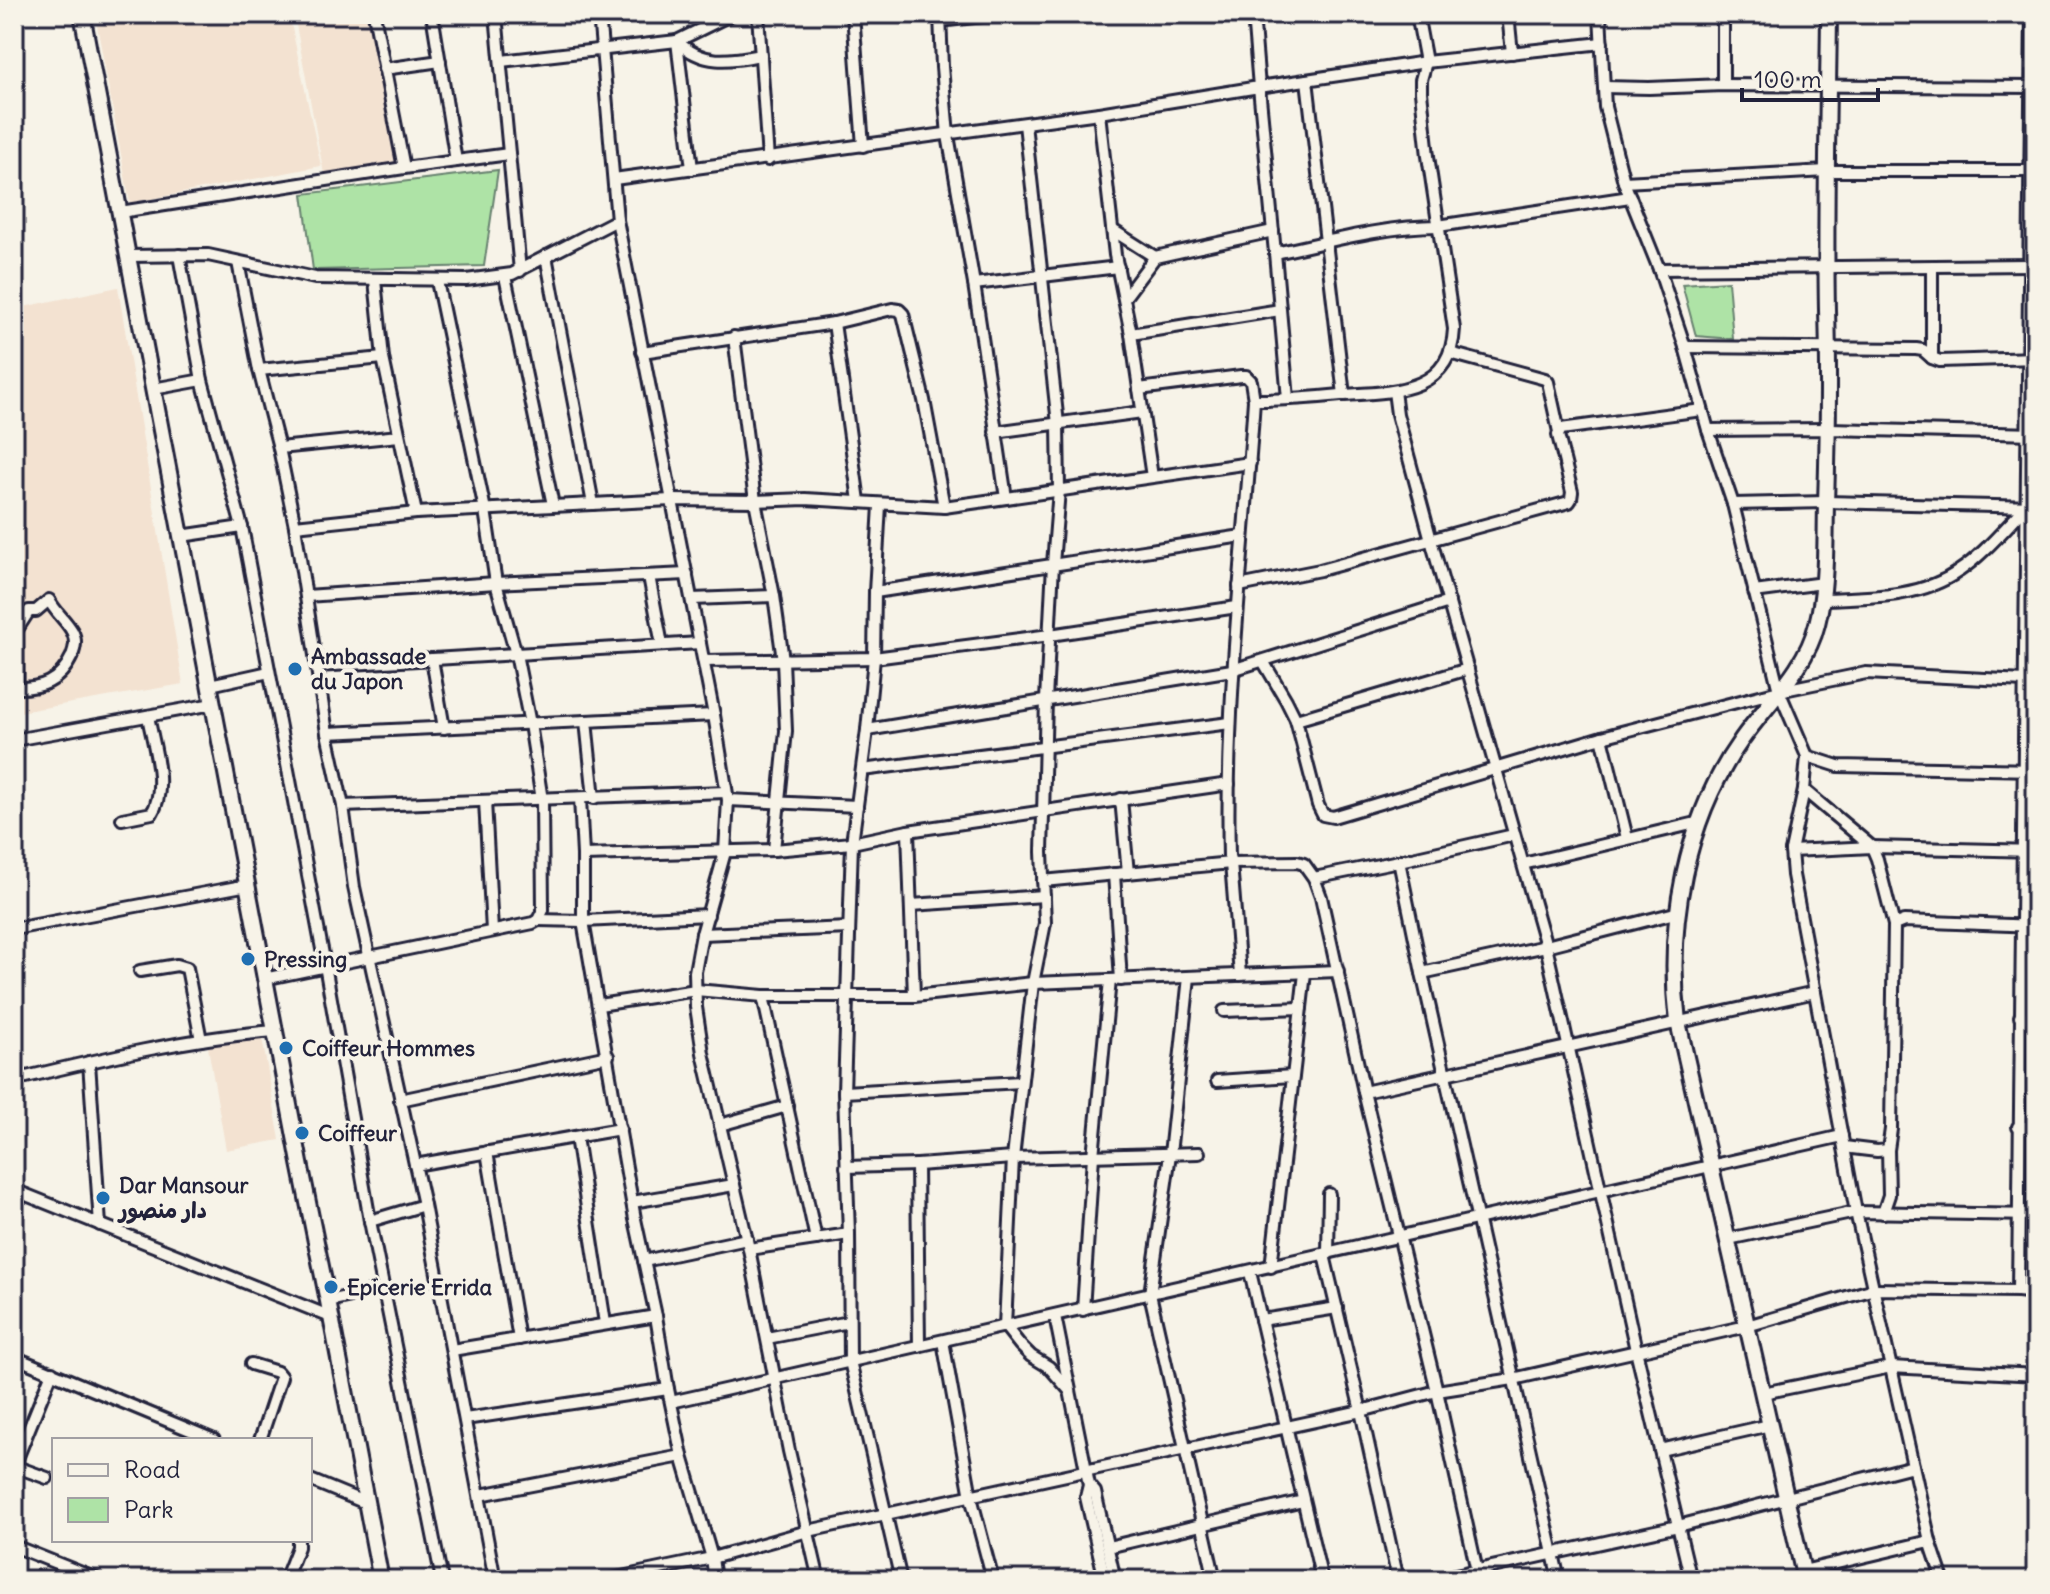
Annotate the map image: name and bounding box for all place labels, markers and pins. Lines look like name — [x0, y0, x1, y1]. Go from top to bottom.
place label: Ambassade du Japon — [311, 642, 426, 695]
marker: Ambassade du Japon — [286, 660, 304, 678]
place label: Pressing — [264, 945, 347, 973]
marker: Pressing — [239, 950, 257, 968]
place label: Coiffeur Hommes — [302, 1034, 475, 1062]
marker: Coiffeur Hommes — [277, 1039, 295, 1057]
place label: Coiffeur — [318, 1119, 398, 1147]
marker: Coiffeur — [293, 1124, 311, 1142]
place label: Dar Mansour دار منصور — [117, 1171, 250, 1224]
marker: Dar Mansour دار منصور — [94, 1189, 112, 1207]
place label: Epicerie Errida — [347, 1273, 493, 1301]
marker: Epicerie Errida — [322, 1278, 340, 1296]

